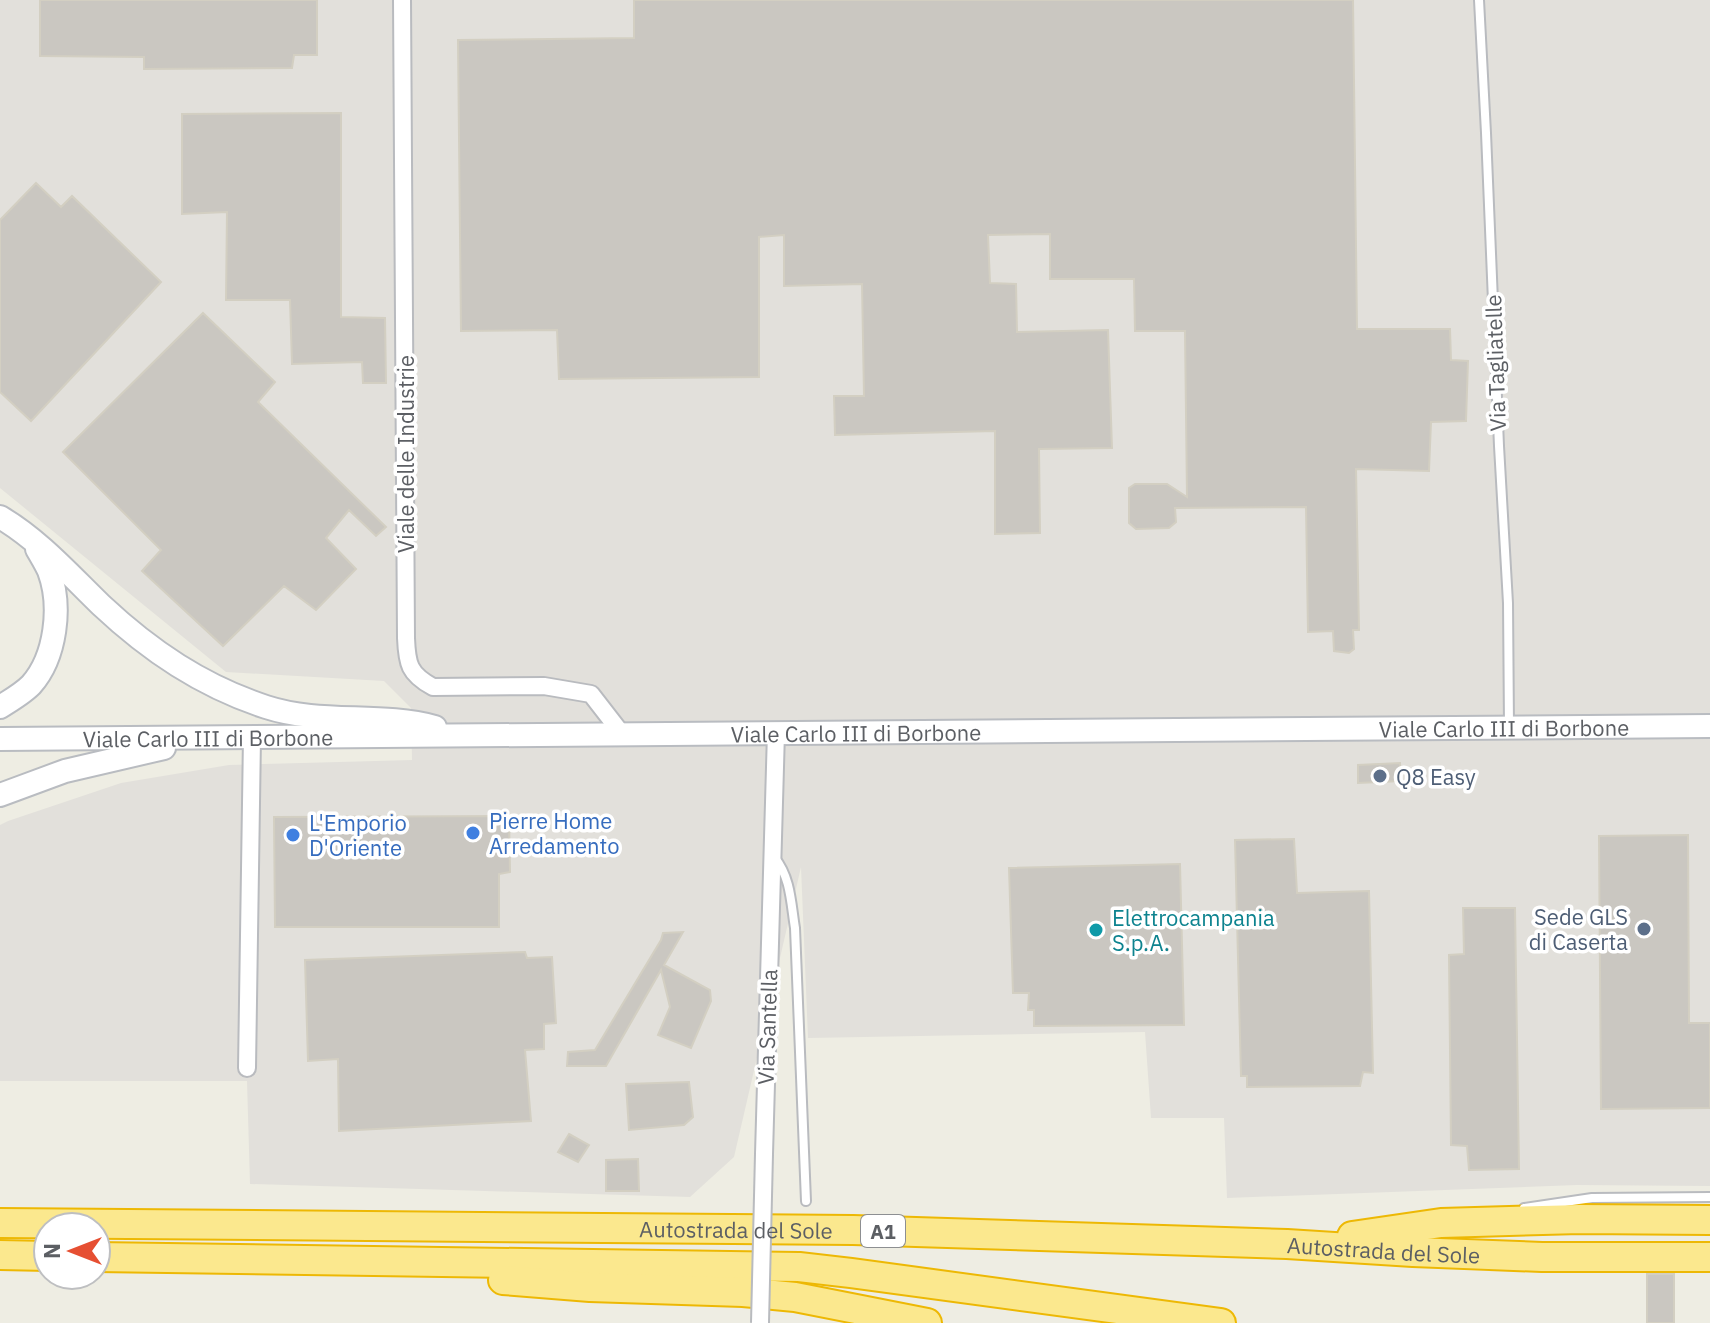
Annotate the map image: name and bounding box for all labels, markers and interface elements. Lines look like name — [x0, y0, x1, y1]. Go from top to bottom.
street label: Via Tagliatelle — [1478, 294, 1512, 432]
street label: Viale delle Industrie — [391, 355, 420, 553]
street label: Viale Carlo III di Borbone — [1379, 712, 1629, 743]
street label: Viale Carlo III di Borbone — [731, 717, 981, 748]
street label: Viale Carlo III di Borbone — [83, 722, 333, 753]
place label: Q8 Easy — [1396, 762, 1476, 791]
marker: Q8 Easy — [1371, 767, 1389, 785]
place label: Pierre Home Arredamento — [489, 806, 619, 860]
place label: L'Emporio D'Oriente — [309, 808, 407, 862]
marker: Pierre Home Arredamento — [464, 824, 482, 842]
marker: L'Emporio D'Oriente — [284, 826, 302, 844]
place label: Sede GLS di Caserta — [1529, 902, 1628, 956]
place label: Elettrocampania S.p.A. — [1112, 903, 1275, 957]
marker: Sede GLS di Caserta — [1635, 920, 1653, 938]
marker: Elettrocampania S.p.A. — [1087, 921, 1105, 939]
street label: Via Santella — [750, 968, 784, 1086]
north arrow — [32, 1211, 112, 1291]
street label: Autostrada del Sole — [639, 1214, 833, 1244]
road number: A1 — [861, 1215, 905, 1247]
street label: Autostrada del Sole — [1286, 1230, 1481, 1269]
text: N — [37, 1243, 66, 1259]

